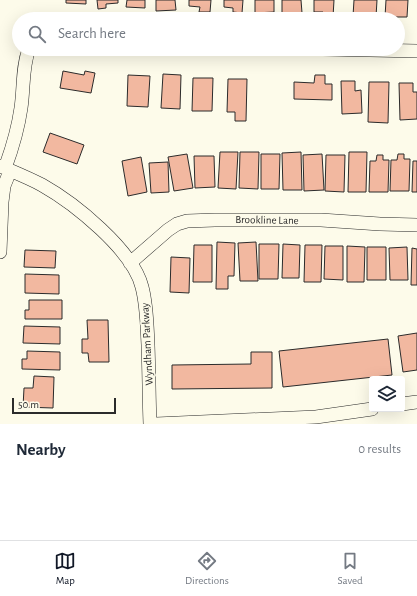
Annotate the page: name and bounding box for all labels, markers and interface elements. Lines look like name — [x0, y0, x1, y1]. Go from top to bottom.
search box — [12, 12, 405, 56]
icon: search — [26, 23, 48, 45]
text: Search here — [58, 26, 126, 41]
street label: Brookline Lane — [235, 214, 299, 226]
street label: Wyndham Parkway — [139, 302, 155, 386]
map controls — [369, 376, 405, 412]
button: layers — [369, 376, 405, 412]
scale bar — [12, 396, 116, 415]
text: 50 m — [18, 399, 39, 410]
text: Nearby — [16, 441, 66, 458]
text: 0 results — [358, 443, 401, 456]
tab: Map — [54, 550, 76, 587]
tab: Directions — [185, 550, 229, 587]
tab: Saved — [337, 550, 363, 587]

